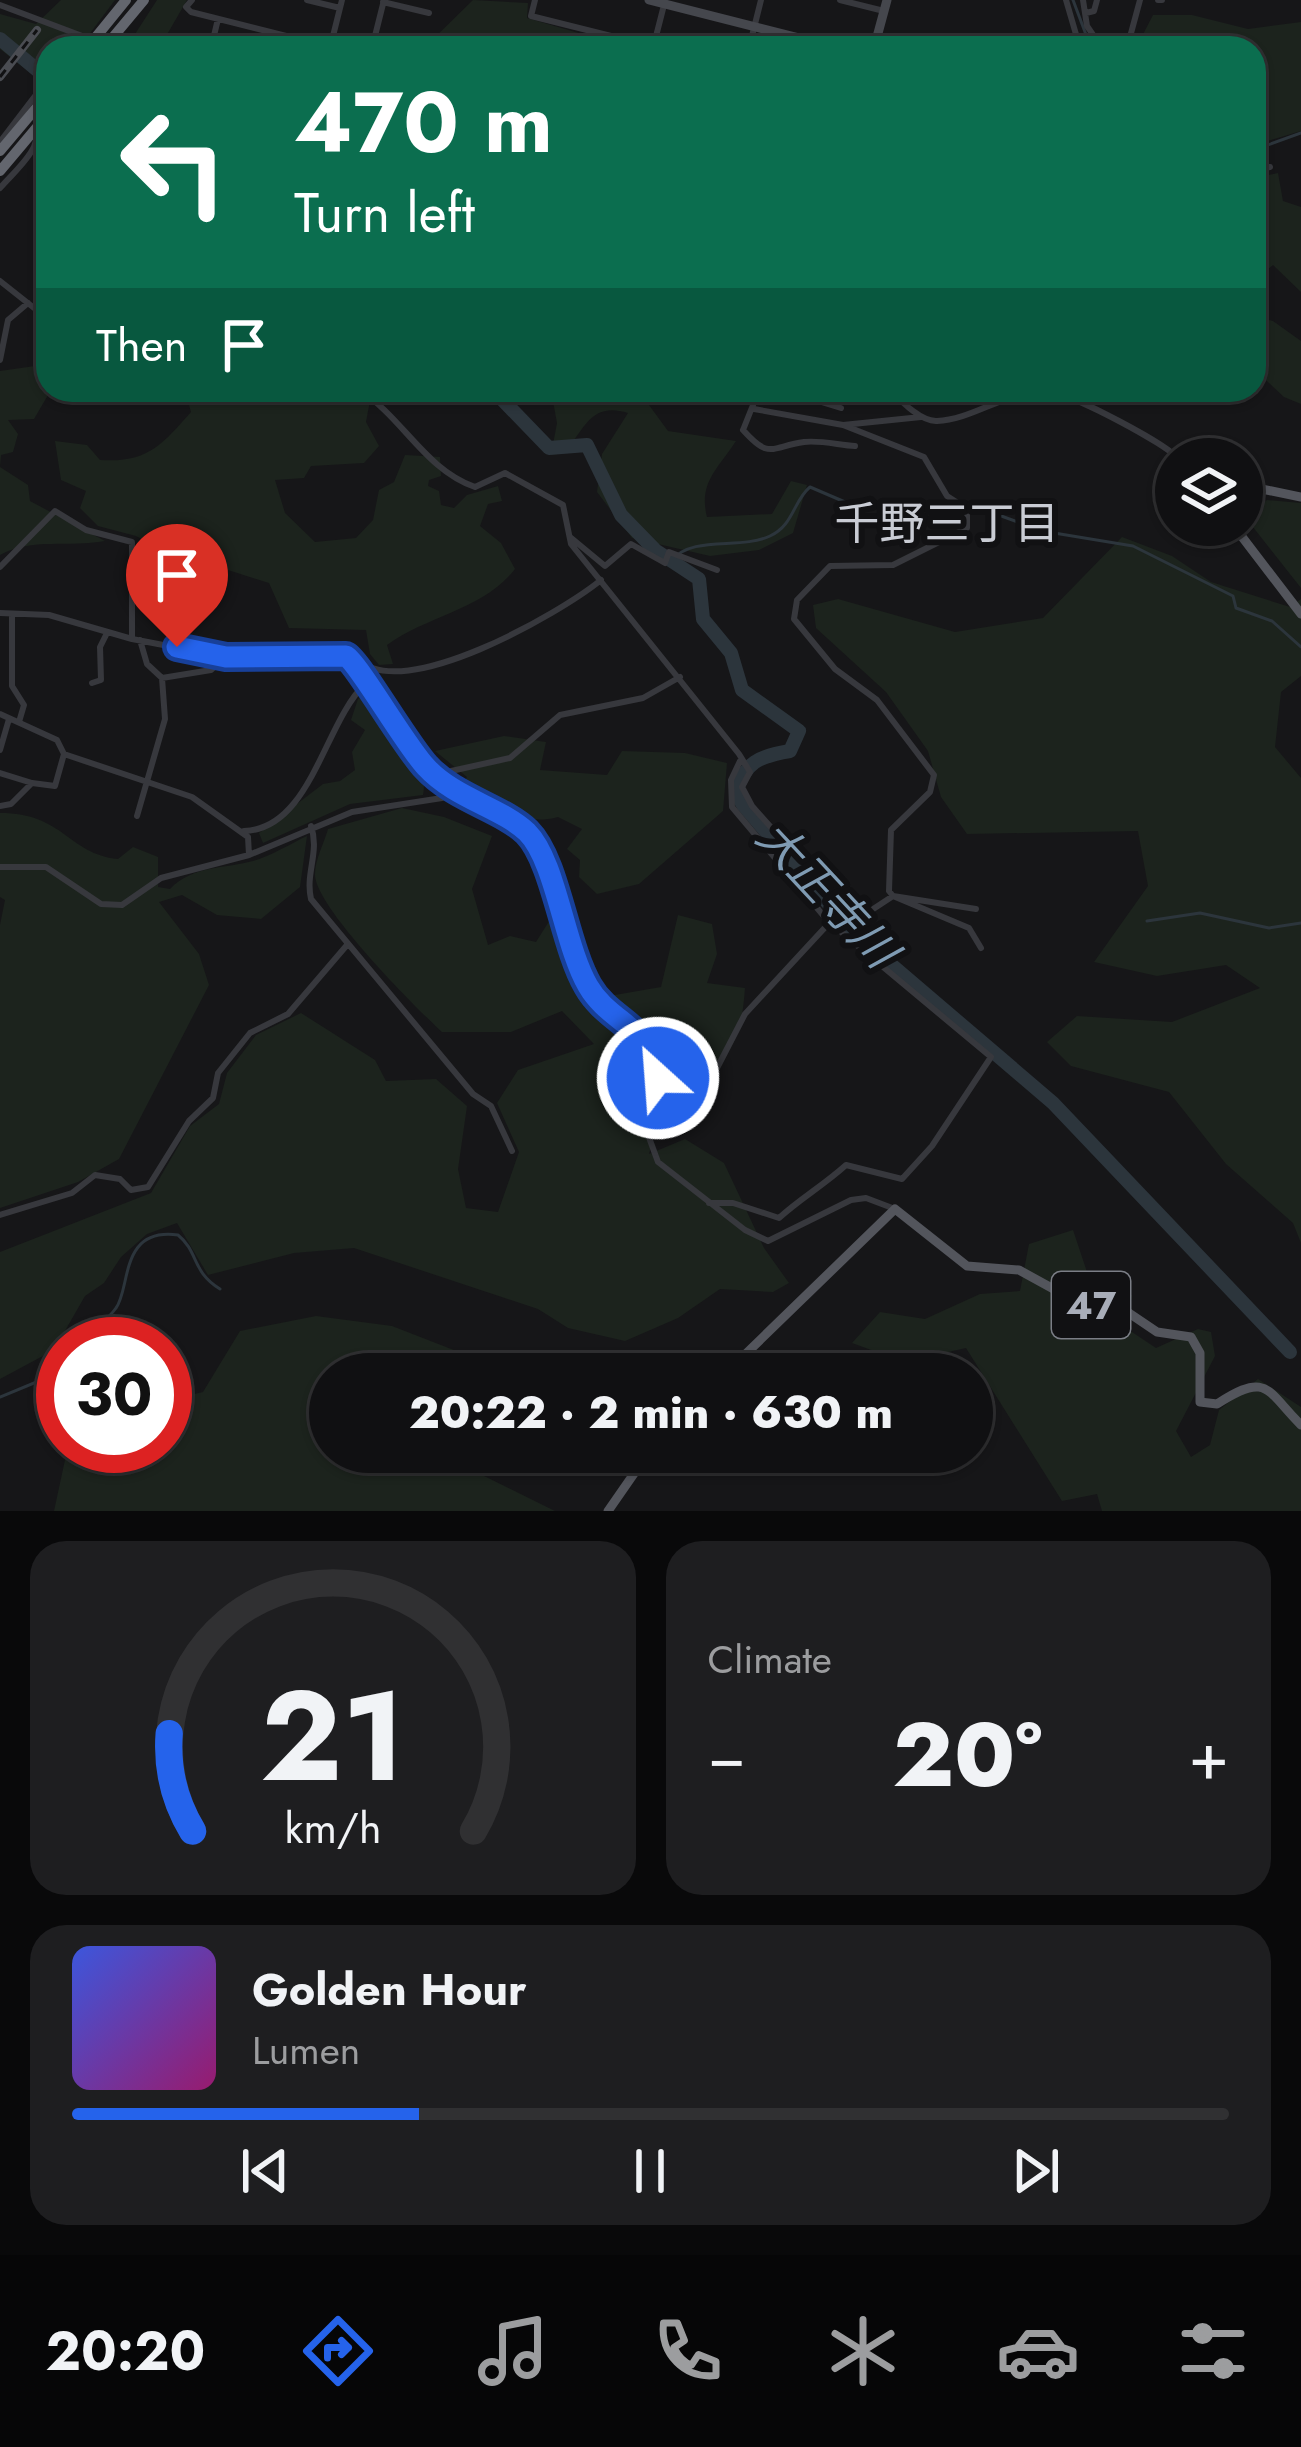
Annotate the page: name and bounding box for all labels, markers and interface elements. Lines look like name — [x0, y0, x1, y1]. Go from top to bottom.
text: 470 m — [294, 62, 553, 184]
icon: left — [96, 84, 252, 240]
text: Turn left — [294, 174, 475, 252]
icon: arrive — [211, 312, 277, 378]
text: Then — [96, 313, 187, 378]
map controls — [1155, 438, 1263, 546]
button: layers — [1155, 438, 1263, 546]
district label: 千野三丁目 — [834, 491, 1060, 556]
pin — [126, 524, 228, 647]
icon: arrive — [144, 542, 210, 608]
water label: 大正寺川 — [742, 806, 915, 985]
position arrow — [595, 1015, 721, 1141]
road number: 47 — [1052, 1272, 1130, 1338]
speed limit sign: 30 — [36, 1317, 192, 1473]
text: 20:22 · 2 min · 630 m — [409, 1380, 893, 1445]
text: Climate — [708, 1631, 832, 1688]
text: 21 — [260, 1646, 405, 1827]
text: 20° — [893, 1690, 1042, 1820]
text: − — [708, 1708, 746, 1804]
text: + — [1188, 1708, 1229, 1804]
text: km/h — [284, 1797, 381, 1859]
text: Golden Hour — [252, 1957, 527, 2022]
text: Lumen — [252, 2022, 360, 2079]
icon: previous — [232, 2138, 298, 2204]
icon: pause — [617, 2138, 683, 2204]
icon: next — [1003, 2138, 1069, 2204]
icon: directions — [296, 2309, 380, 2393]
icon: music — [471, 2309, 555, 2393]
icon: phone — [646, 2309, 730, 2393]
icon: climate — [821, 2309, 905, 2393]
icon: car — [996, 2309, 1080, 2393]
icon: filters — [1171, 2309, 1255, 2393]
text: 20:20 — [46, 2312, 205, 2390]

